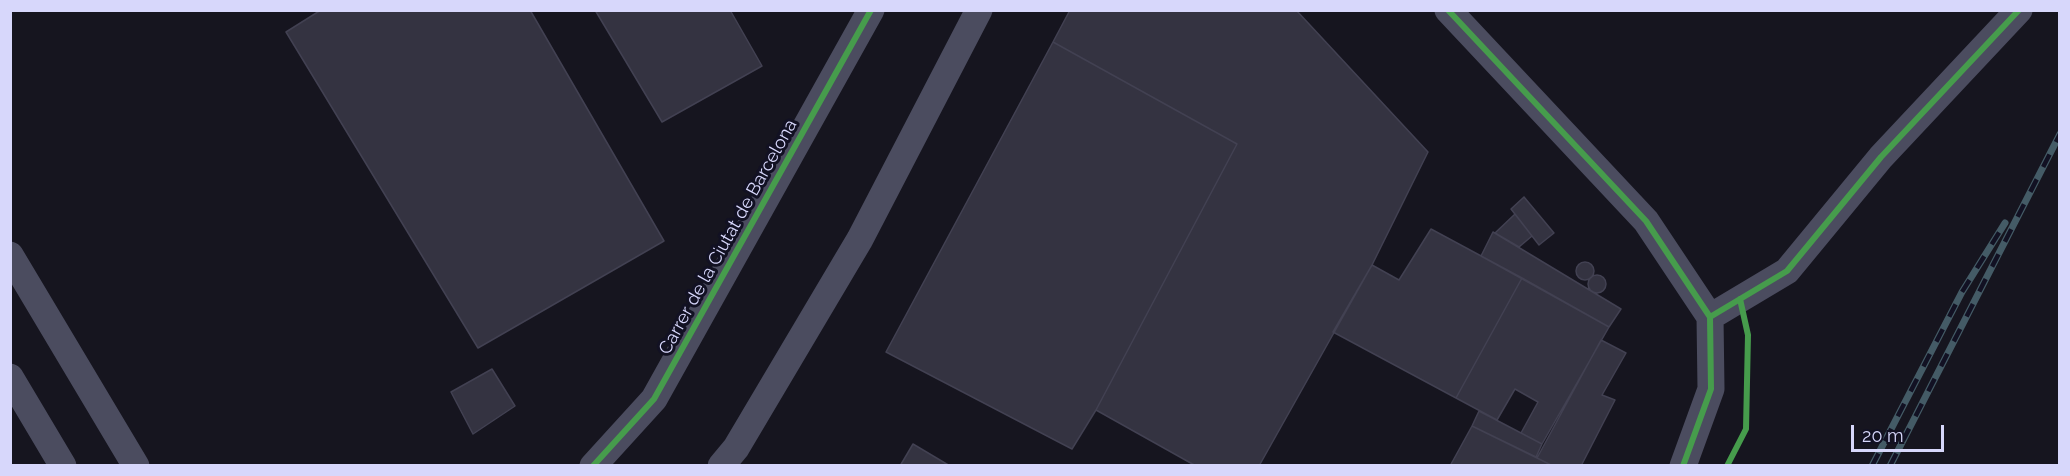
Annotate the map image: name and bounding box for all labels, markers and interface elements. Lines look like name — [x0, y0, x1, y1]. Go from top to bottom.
street label: Carrer de la Ciutat de Barcelona — [654, 116, 802, 358]
scale bar — [1854, 413, 1947, 451]
text: 20 m — [1862, 425, 1904, 446]

